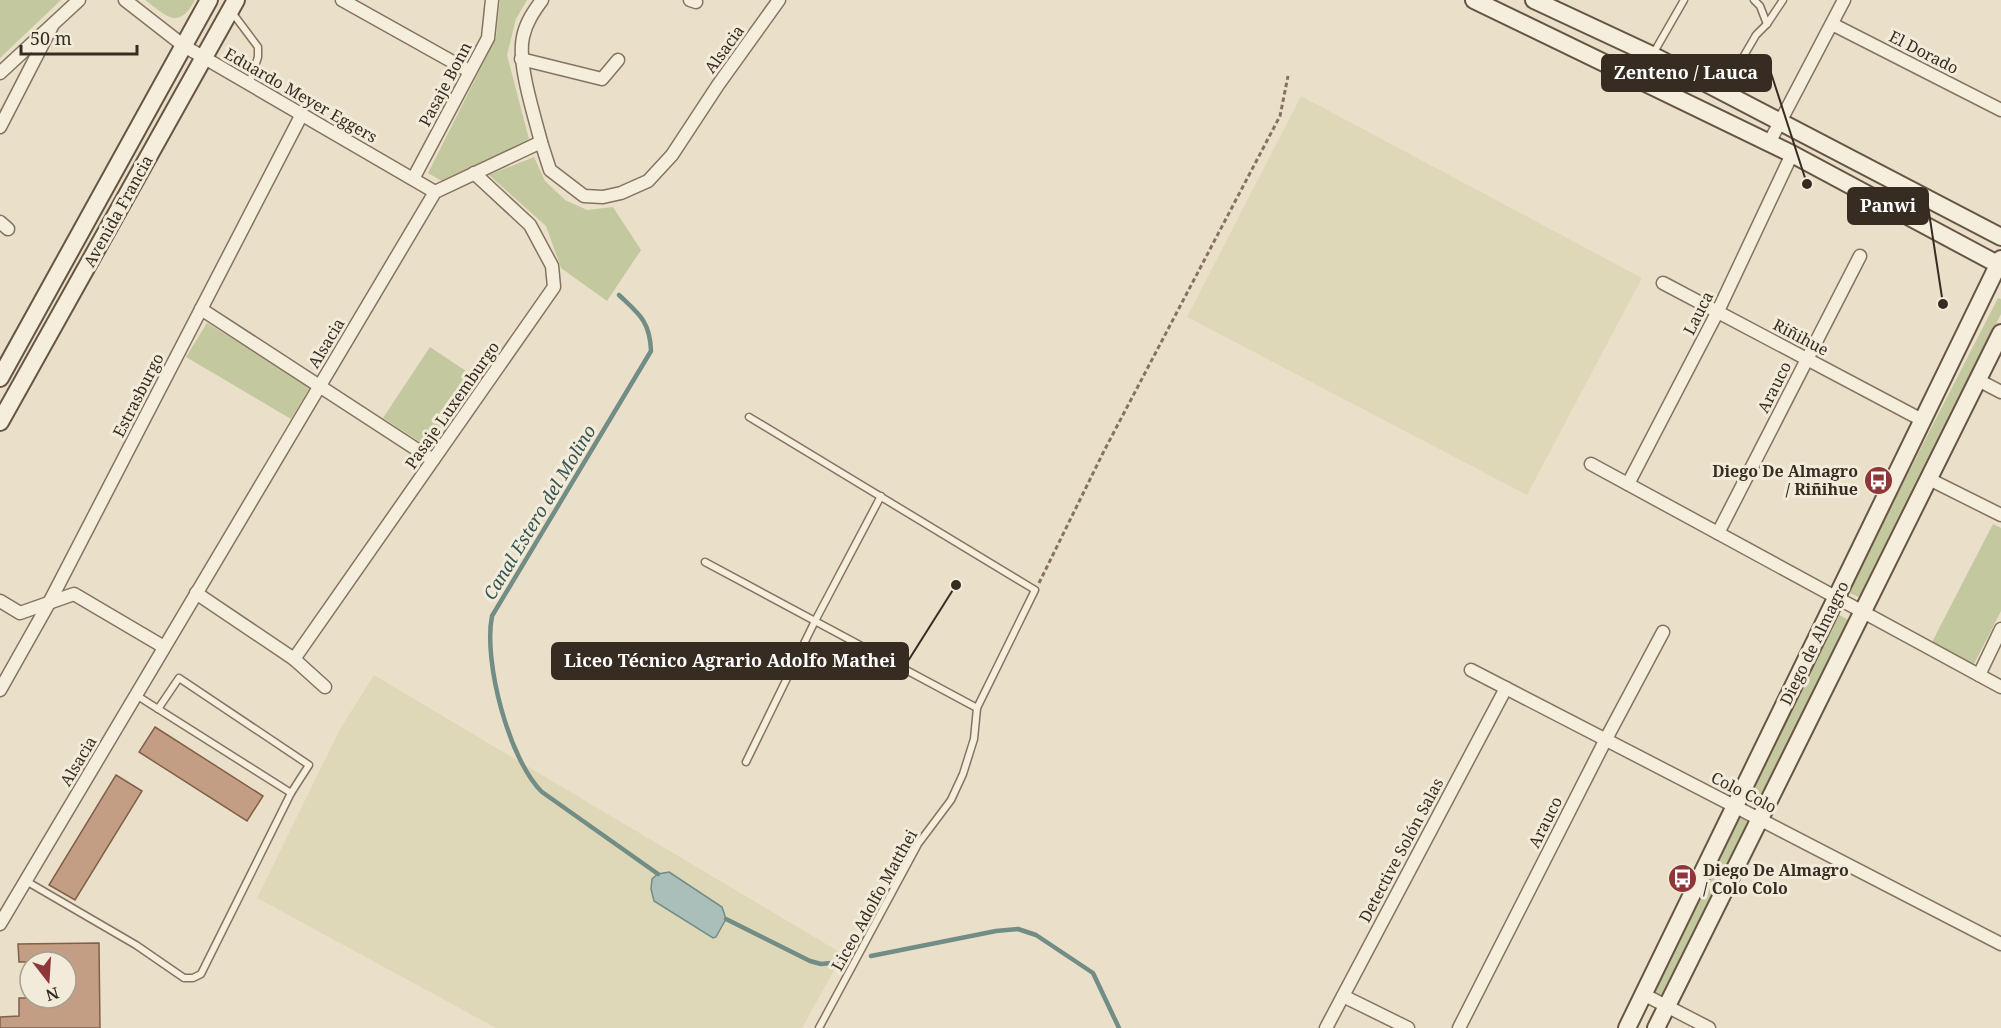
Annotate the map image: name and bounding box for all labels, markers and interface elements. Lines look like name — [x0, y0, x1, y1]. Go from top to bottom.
scale bar — [21, 18, 136, 56]
street label: Alsacia — [699, 21, 749, 77]
street label: El Dorado — [1885, 25, 1963, 79]
text: 50 m — [30, 26, 72, 50]
street label: Pasaje Bonn — [414, 38, 476, 130]
street label: Eduardo Meyer Eggers — [221, 42, 381, 148]
callout: Zenteno / Lauca — [1602, 55, 1771, 91]
text: Zenteno / Lauca — [1614, 60, 1758, 84]
street label: Avenida Francia — [78, 151, 158, 271]
callout: Panwi — [1848, 188, 1928, 224]
text: Panwi — [1860, 193, 1917, 217]
street label: Lauca — [1678, 287, 1718, 339]
street label: Riñihue — [1769, 313, 1833, 361]
street label: Alsacia — [303, 314, 349, 372]
street label: Pasaje Luxemburgo — [400, 337, 504, 473]
street label: Estrasburgo — [107, 349, 169, 441]
street label: Arauco — [1752, 358, 1796, 416]
water label: Canal Estero del Molino — [477, 420, 601, 604]
place label: Diego De Almagro / Riñihue — [1712, 460, 1858, 500]
bus stop icon: Diego De Almagro / Riñihue — [1863, 464, 1895, 496]
street label: Diego de Almagro — [1774, 577, 1854, 709]
callout: Liceo Técnico Agrario Adolfo Mathei — [552, 643, 908, 679]
text: Liceo Técnico Agrario Adolfo Mathei — [564, 648, 897, 672]
street label: Alsacia — [55, 732, 101, 790]
street label: Colo Colo — [1708, 766, 1780, 818]
street label: Detective Solón Salas — [1354, 774, 1448, 926]
street label: Arauco — [1523, 793, 1567, 851]
street label: Liceo Adolfo Matthei — [826, 825, 922, 975]
place label: Diego De Almagro / Colo Colo — [1703, 859, 1849, 899]
bus stop icon: Diego De Almagro / Colo Colo — [1666, 863, 1698, 895]
north arrow — [18, 950, 78, 1010]
text: N — [43, 982, 62, 1007]

